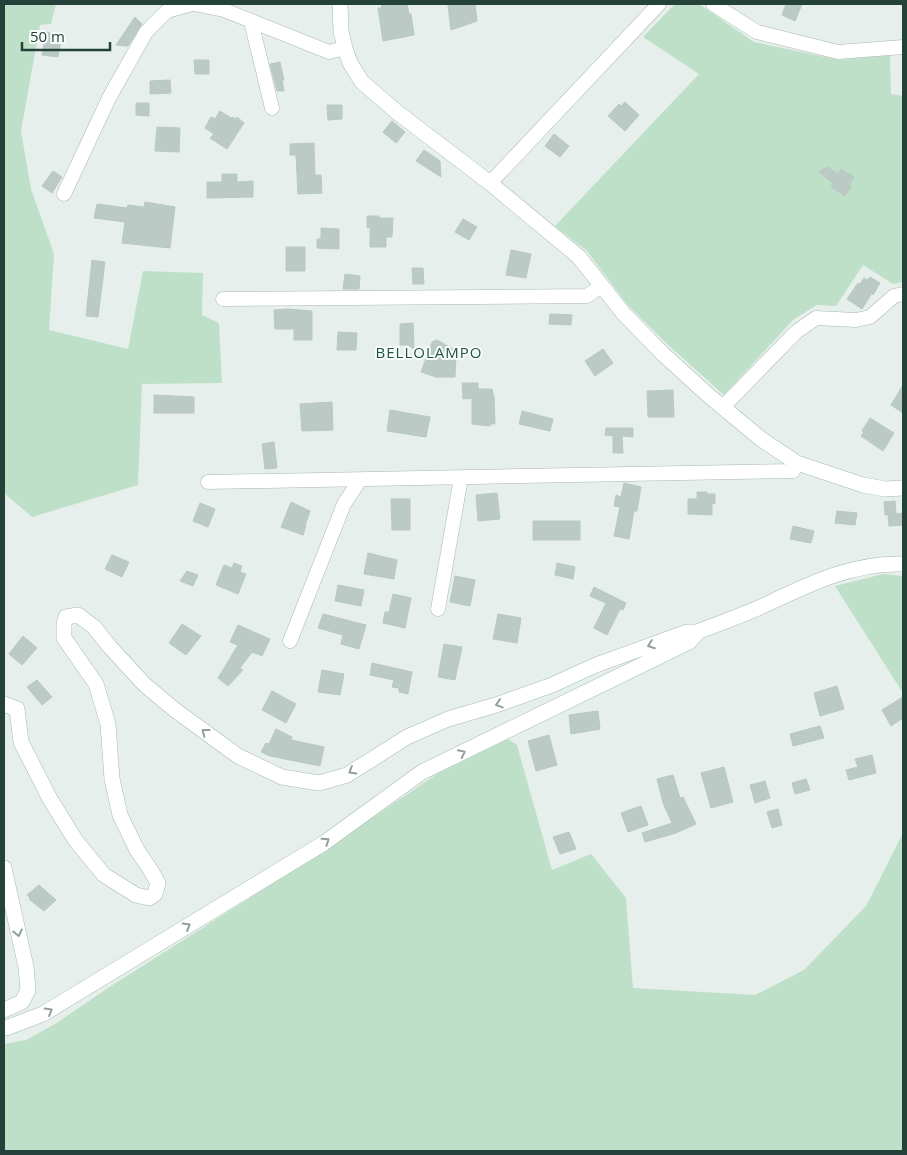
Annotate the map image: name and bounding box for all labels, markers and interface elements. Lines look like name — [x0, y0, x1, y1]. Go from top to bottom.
scale bar — [22, 20, 110, 52]
text: 50 m — [30, 26, 65, 46]
district label: BELLOLAMPO — [376, 342, 482, 362]
one-way arrow — [647, 639, 655, 649]
one-way arrow — [496, 698, 504, 708]
one-way arrow — [202, 730, 211, 738]
one-way arrow — [457, 749, 466, 759]
one-way arrow — [349, 764, 358, 774]
one-way arrow — [320, 838, 330, 847]
one-way arrow — [182, 922, 191, 932]
one-way arrow — [12, 929, 23, 938]
one-way arrow — [43, 1007, 52, 1017]

